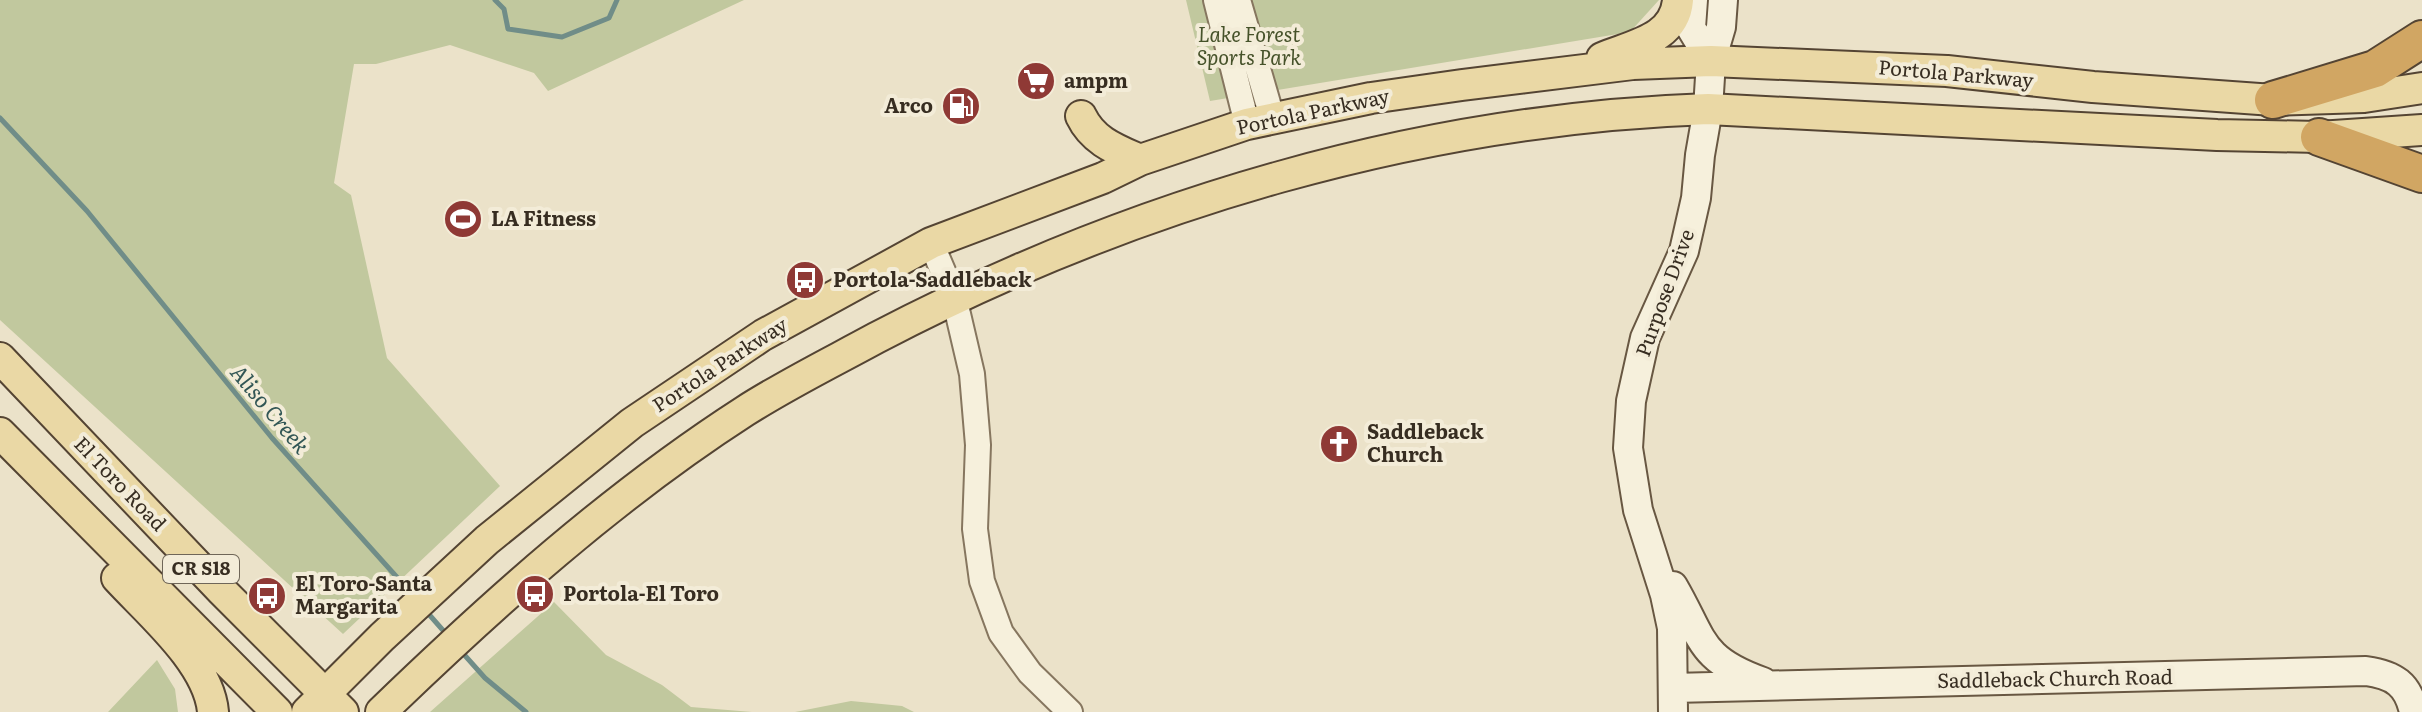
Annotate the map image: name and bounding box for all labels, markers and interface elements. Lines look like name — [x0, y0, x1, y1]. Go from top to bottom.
park label: Lake Forest Sports Park — [1197, 18, 1301, 71]
street label: Portola Parkway — [1877, 50, 2035, 94]
supermarket icon: ampm — [1015, 60, 1057, 102]
place label: ampm — [1064, 64, 1128, 94]
street label: Portola Parkway — [1233, 79, 1392, 141]
fuel station icon: Arco — [940, 85, 982, 127]
place label: Arco — [884, 89, 933, 119]
sports icon: LA Fitness — [442, 198, 484, 240]
place label: LA Fitness — [491, 202, 596, 232]
street label: Purpose Drive — [1626, 224, 1700, 360]
bus stop icon: Portola-Saddleback — [784, 259, 826, 301]
place label: Portola-Saddleback — [833, 263, 1032, 293]
street label: Portola Parkway — [645, 308, 793, 418]
water label: Aliso Creek — [224, 356, 319, 460]
place label: Saddleback Church — [1367, 415, 1484, 468]
church icon: Saddleback Church — [1318, 423, 1360, 465]
street label: El Toro Road — [68, 428, 175, 537]
road number: CR S18 — [163, 555, 239, 583]
place label: El Toro-Santa Margarita — [295, 567, 433, 620]
bus stop icon: Portola-El Toro — [514, 573, 556, 615]
bus stop icon: El Toro-Santa Margarita — [246, 575, 288, 617]
place label: Portola-El Toro — [563, 577, 719, 607]
street label: Saddleback Church Road — [1937, 660, 2173, 694]

